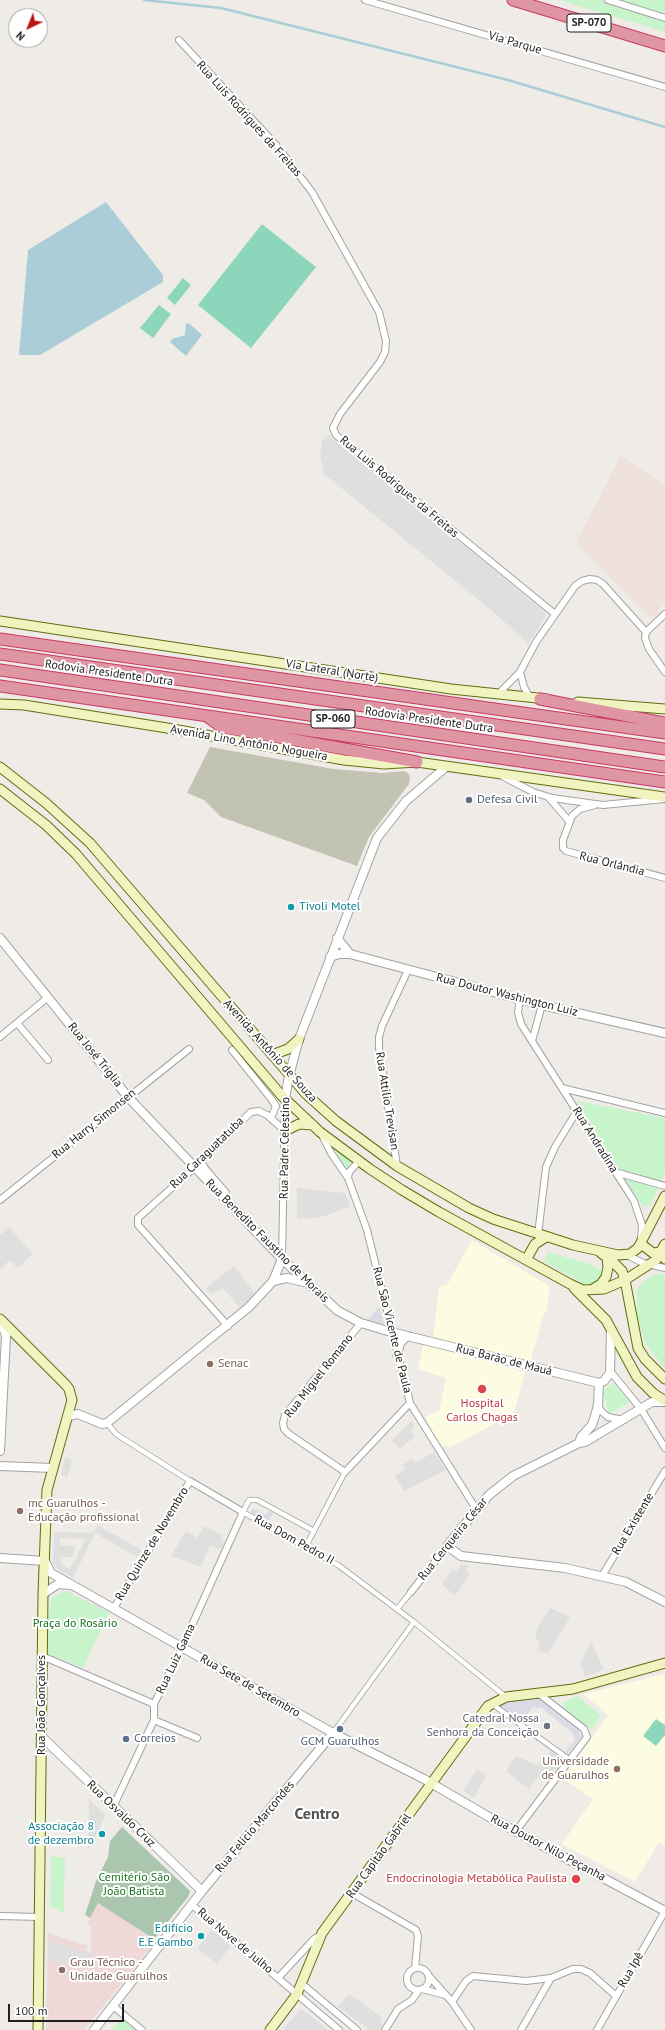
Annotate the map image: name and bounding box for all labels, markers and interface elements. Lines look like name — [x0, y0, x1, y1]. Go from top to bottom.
north arrow — [8, 8, 48, 48]
road number: SP-070 — [567, 14, 611, 32]
text: N — [13, 28, 28, 44]
street label: Via Parque — [487, 29, 543, 57]
street label: Rua Luis Rodrigues da Freitas — [193, 58, 305, 180]
street label: Rua Luis Rodrigues da Freitas — [337, 433, 461, 541]
street label: Rodovia Presidente Dutra — [44, 657, 174, 689]
street label: Via Lateral (Norte) — [285, 657, 379, 685]
street label: Rodovia Presidente Dutra — [364, 704, 494, 736]
road number: SP-060 — [311, 710, 355, 728]
street label: Avenida Lino Antônio Nogueira — [169, 722, 329, 764]
place label: Defesa Civil — [477, 793, 538, 807]
marker: Defesa Civil — [464, 795, 474, 805]
street label: Rua Orlândia — [578, 849, 646, 879]
place label: Tivoli Motel — [299, 900, 360, 914]
marker: Tivoli Motel — [286, 902, 296, 912]
street label: Rua Doutor Washington Luiz — [435, 970, 579, 1020]
street label: Avenida Antônio de Souza — [220, 997, 320, 1105]
street label: Rua José Triglia — [65, 1020, 125, 1090]
street label: Rua Attilio Trevisan — [372, 1051, 402, 1151]
street label: Rua Harry Simonsen — [49, 1086, 139, 1162]
street label: Rua Padre Celestino — [277, 1097, 293, 1199]
street label: Rua Andradina — [569, 1104, 621, 1176]
street label: Rua Caraguatatuba — [167, 1114, 247, 1192]
street label: Rua Benedito Faustino de Morais — [202, 1176, 332, 1306]
street label: Rua São Vicente de Paula — [369, 1265, 415, 1395]
street label: Rua Miguel Romano — [282, 1331, 356, 1421]
street label: Rua Barão de Mauá — [454, 1341, 554, 1379]
place label: Senac — [218, 1357, 248, 1371]
marker: Senac — [205, 1359, 215, 1369]
marker: Hospital Carlos Chagas — [476, 1383, 488, 1395]
place label: Hospital Carlos Chagas — [446, 1397, 518, 1425]
street label: Rua Quinze de Novembro — [112, 1485, 192, 1603]
street label: Rua Existente — [609, 1490, 657, 1558]
street label: Rua Cerqueira César — [415, 1495, 491, 1583]
place label: mc Guarulhos - Educação profissional — [28, 1497, 139, 1525]
marker: mc Guarulhos - Educação profissional — [15, 1506, 25, 1516]
street label: Rua Dom Pedro II — [251, 1512, 337, 1568]
park label: Praça do Rosário — [33, 1617, 117, 1631]
street label: Rua Luiz Gama — [153, 1622, 199, 1696]
street label: Rua Sete de Setembro — [197, 1651, 303, 1721]
street label: Rua João Gonçalves — [35, 1655, 49, 1755]
place label: Catedral Nossa Senhora da Conceição — [426, 1712, 539, 1740]
marker: Catedral Nossa Senhora da Conceição — [542, 1721, 552, 1731]
marker: GCM Guarulhos — [335, 1724, 345, 1734]
place label: Correios — [134, 1732, 176, 1746]
marker: Correios — [121, 1734, 131, 1744]
place label: GCM Guarulhos — [301, 1735, 379, 1749]
place label: Universidade de Guarulhos — [541, 1755, 609, 1783]
marker: Universidade de Guarulhos — [612, 1764, 622, 1774]
street label: Rua Osvaldo Cruz — [84, 1778, 158, 1850]
street label: Rua Felicio Marcondes — [212, 1778, 298, 1876]
district label: Centro — [294, 1804, 340, 1824]
street label: Rua Capitão Gabriel — [343, 1811, 415, 1901]
street label: Rua Doutor Nilo Peçanha — [488, 1812, 608, 1884]
place label: Associação 8 de dezembro — [28, 1820, 94, 1848]
marker: Associação 8 de dezembro — [97, 1829, 107, 1839]
park label: Cemitério São João Batista — [98, 1871, 170, 1899]
place label: Endocrinologia Metabólica Paulista — [386, 1872, 567, 1886]
marker: Endocrinologia Metabólica Paulista — [570, 1873, 582, 1885]
street label: Rua Nove de Julho — [194, 1905, 276, 1977]
place label: Edifício E.E Gambo — [138, 1922, 193, 1950]
marker: Edifício E.E Gambo — [196, 1931, 206, 1941]
street label: Rua Ipê — [615, 1950, 647, 1990]
place label: Grau Técnico - Unidade Guarulhos — [70, 1956, 168, 1984]
marker: Grau Técnico - Unidade Guarulhos — [57, 1965, 67, 1975]
scale bar — [10, 1996, 126, 2022]
text: 100 m — [15, 2003, 48, 2018]

